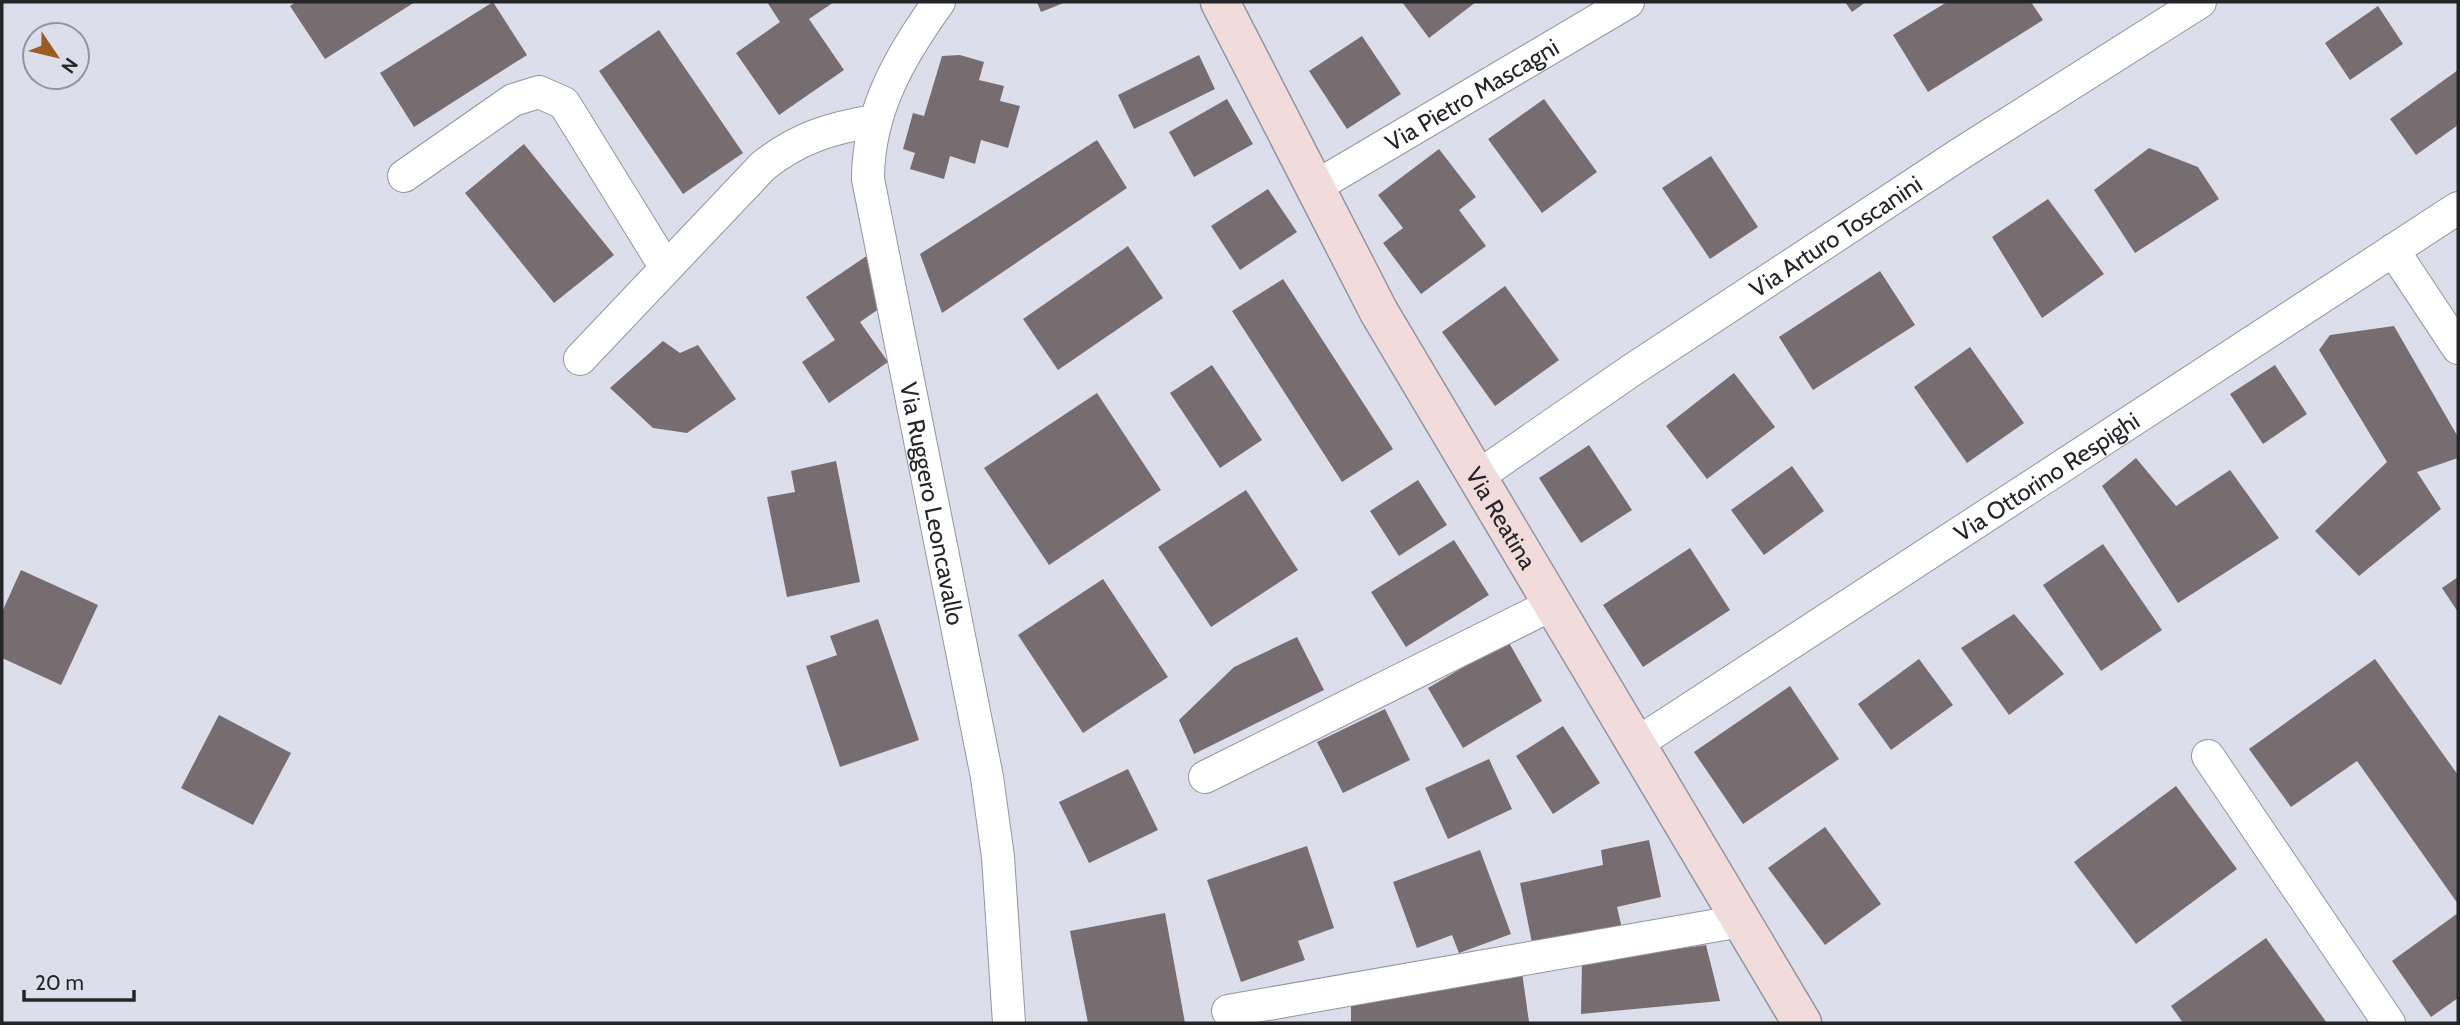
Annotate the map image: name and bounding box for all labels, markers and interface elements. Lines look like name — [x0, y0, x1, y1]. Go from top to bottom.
north arrow — [21, 21, 91, 91]
street label: Via Pietro Mascagni — [1380, 32, 1564, 157]
text: N — [56, 53, 83, 78]
street label: Via Arturo Toscanini — [1744, 169, 1927, 303]
street label: Via Ruggero Leoncavallo — [894, 380, 971, 627]
street label: Via Ottorino Respighi — [1948, 405, 2144, 547]
street label: Via Reatina — [1460, 462, 1543, 574]
scale bar — [24, 958, 135, 1002]
text: 20 m — [35, 970, 84, 995]

